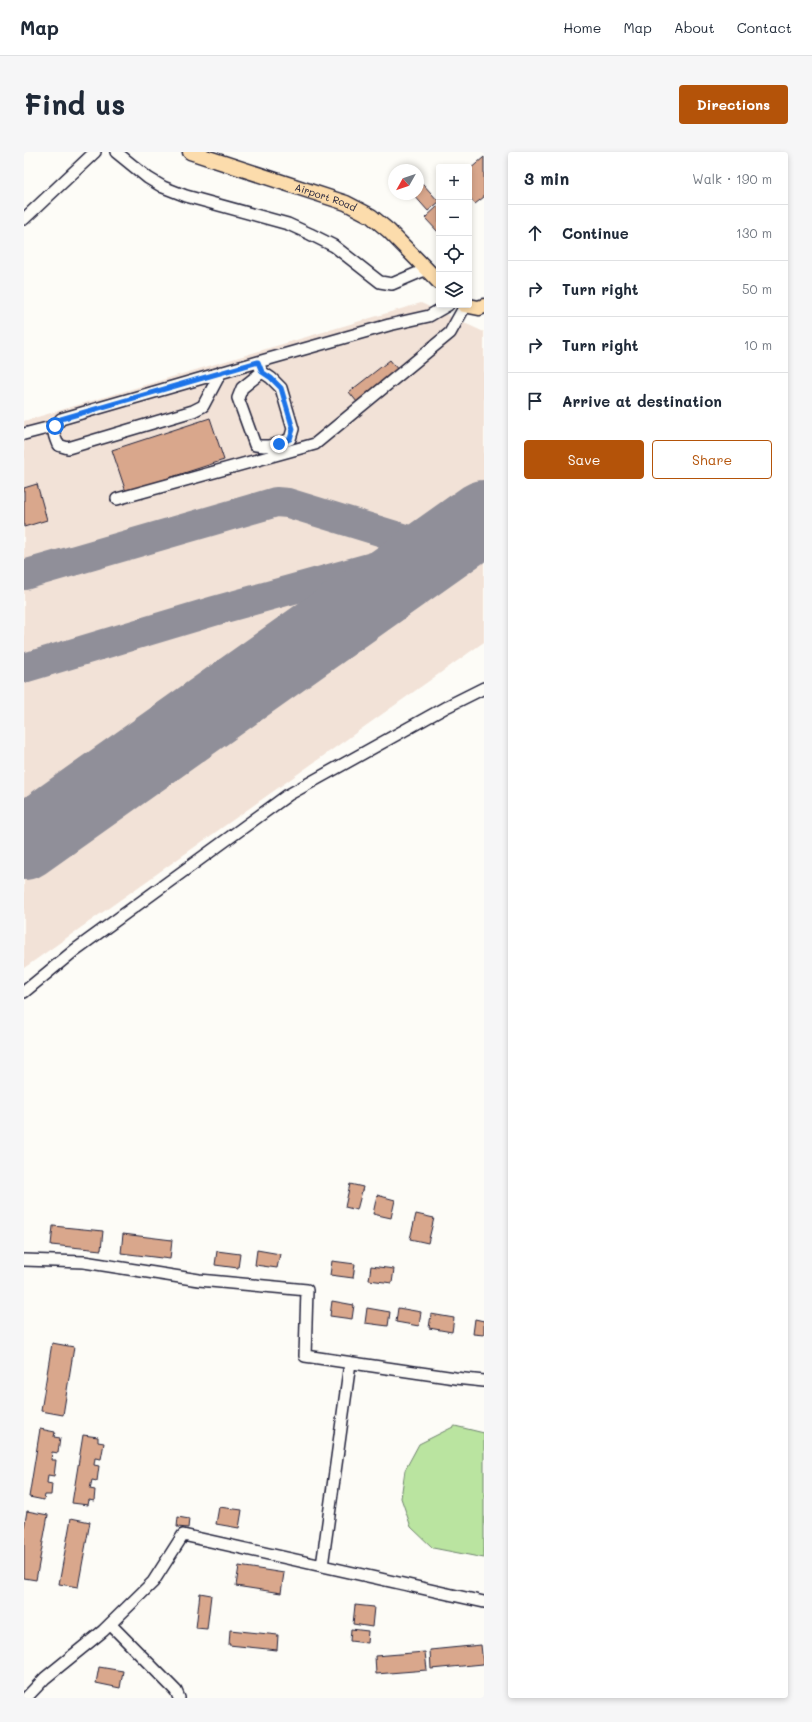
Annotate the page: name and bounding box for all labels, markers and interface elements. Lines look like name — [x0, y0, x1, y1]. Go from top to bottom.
text: Map — [20, 15, 59, 40]
text: Home — [563, 18, 601, 37]
text: Map — [623, 18, 652, 37]
text: About — [674, 18, 715, 37]
text: Contact — [737, 18, 792, 37]
button: Directions — [679, 85, 788, 124]
text: Find us — [24, 86, 125, 122]
north arrow — [388, 164, 424, 200]
map controls — [436, 164, 472, 308]
button: + — [436, 164, 472, 200]
text: 3 min — [524, 167, 569, 189]
text: Walk · 190 m — [692, 170, 772, 187]
street label: Airport Road — [293, 180, 359, 214]
button: − — [436, 200, 472, 236]
icon: ahead — [524, 222, 546, 244]
text: Continue — [562, 223, 629, 243]
text: 130 m — [736, 224, 772, 241]
button: locate — [436, 236, 472, 272]
button: layers — [436, 272, 472, 308]
icon: right — [524, 278, 546, 300]
text: Turn right — [562, 279, 639, 299]
text: 50 m — [742, 280, 772, 297]
icon: right — [524, 334, 546, 356]
text: Turn right — [562, 335, 639, 355]
text: 10 m — [744, 336, 772, 353]
icon: arrive — [524, 390, 546, 412]
text: Arrive at destination — [562, 391, 722, 411]
route start — [46, 417, 64, 435]
route end — [270, 435, 288, 453]
button: Save — [524, 440, 644, 479]
button: Share — [652, 440, 772, 479]

